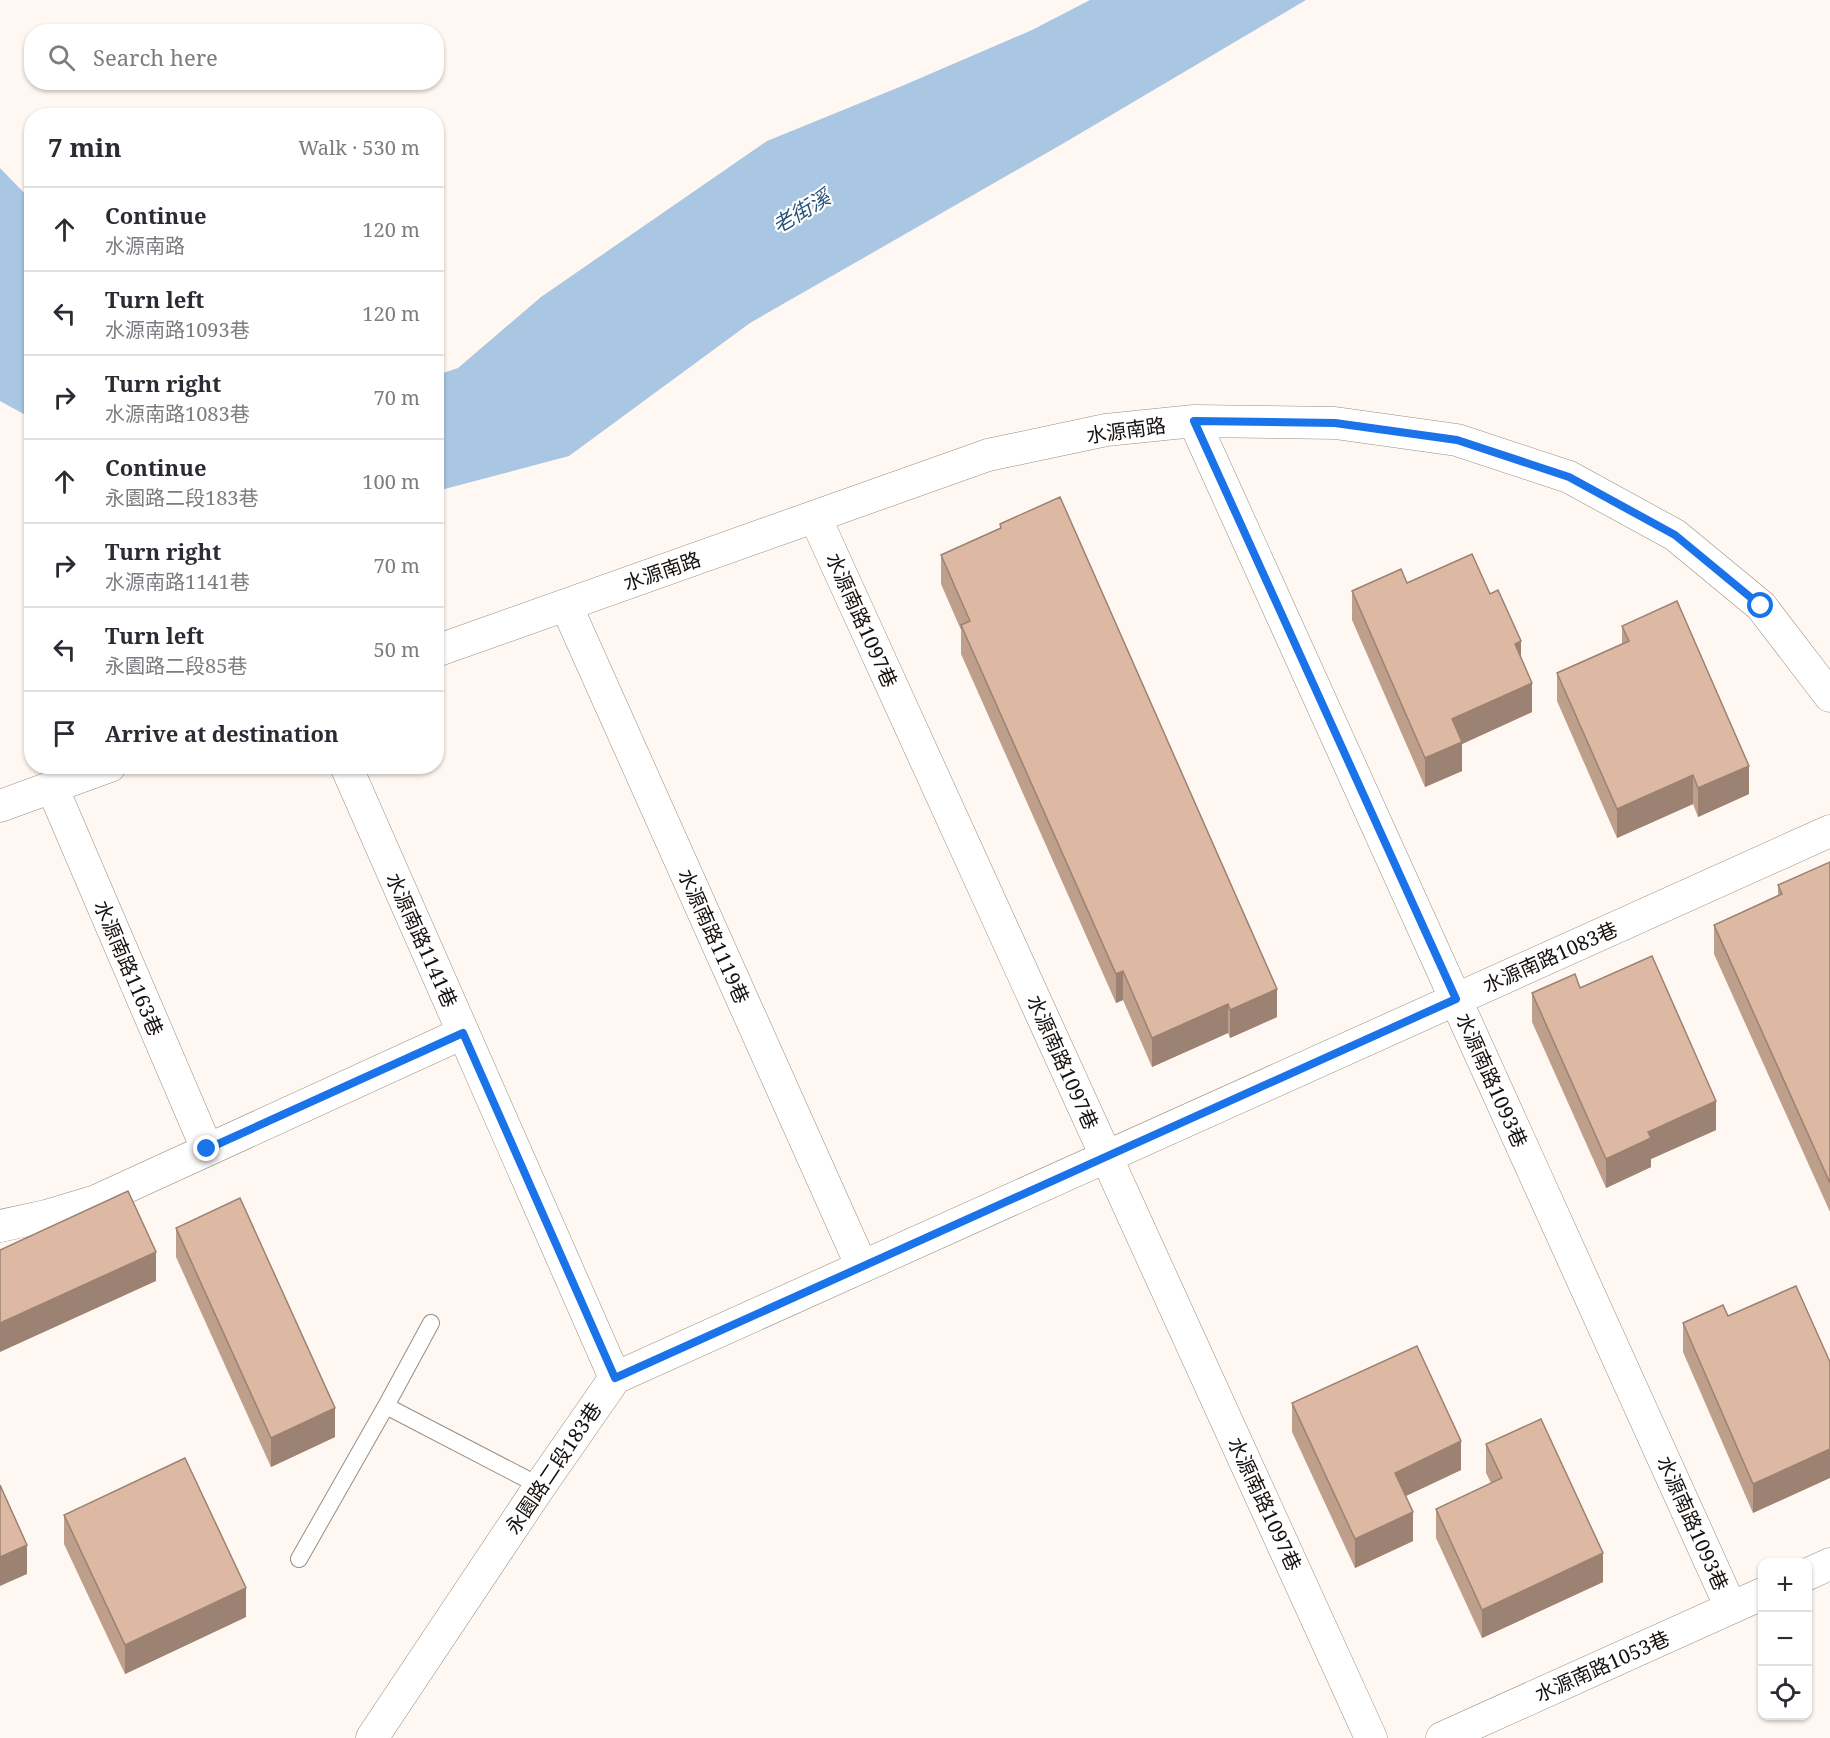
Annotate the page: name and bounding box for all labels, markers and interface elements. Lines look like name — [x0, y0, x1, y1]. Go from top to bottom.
search box — [24, 24, 444, 90]
icon: search — [45, 41, 78, 74]
text: Search here — [93, 42, 218, 72]
text: 7 min — [48, 129, 122, 165]
text: Walk · 530 m — [298, 134, 420, 161]
water label: 老街溪 — [767, 181, 838, 239]
text: Continue — [105, 200, 207, 230]
icon: ahead — [48, 213, 81, 246]
text: 120 m — [362, 216, 420, 243]
text: 水源南路 — [105, 232, 185, 259]
text: Turn left — [105, 284, 204, 314]
icon: left — [48, 297, 81, 330]
text: 120 m — [362, 300, 420, 327]
text: 水源南路1093巷 — [105, 316, 250, 343]
text: Turn right — [105, 368, 221, 398]
icon: right — [48, 381, 81, 414]
text: 70 m — [374, 384, 420, 411]
text: 水源南路1083巷 — [105, 400, 250, 427]
street label: 水源南路 — [1085, 411, 1167, 449]
text: Continue — [105, 452, 207, 482]
icon: ahead — [48, 465, 81, 498]
text: 100 m — [362, 468, 420, 495]
text: 永園路二段183巷 — [105, 484, 259, 511]
text: Turn right — [105, 536, 221, 566]
street label: 水源南路 — [620, 545, 704, 597]
street label: 水源南路1097巷 — [820, 548, 904, 692]
icon: right — [48, 549, 81, 582]
text: 70 m — [374, 552, 420, 579]
text: 水源南路1141巷 — [105, 568, 250, 595]
route start — [1747, 592, 1773, 618]
text: Turn left — [105, 620, 204, 650]
icon: left — [48, 633, 81, 666]
text: 50 m — [374, 636, 420, 663]
text: 永園路二段85巷 — [105, 652, 247, 679]
icon: arrive — [48, 717, 81, 750]
text: Arrive at destination — [105, 718, 339, 748]
street label: 水源南路1119巷 — [672, 864, 756, 1008]
street label: 水源南路1141巷 — [380, 868, 464, 1012]
street label: 水源南路1163巷 — [88, 896, 170, 1040]
street label: 水源南路1083巷 — [1478, 915, 1622, 999]
street label: 水源南路1097巷 — [1021, 990, 1105, 1134]
street label: 水源南路1093巷 — [1450, 1008, 1534, 1152]
route end — [193, 1135, 219, 1161]
street label: 永園路二段183巷 — [499, 1397, 607, 1539]
street label: 水源南路1097巷 — [1222, 1433, 1308, 1575]
street label: 水源南路1093巷 — [1651, 1451, 1735, 1595]
map controls — [1758, 1558, 1812, 1720]
button: + — [1758, 1558, 1812, 1612]
button: − — [1758, 1612, 1812, 1666]
street label: 水源南路1053巷 — [1530, 1624, 1674, 1708]
button: locate — [1758, 1666, 1812, 1720]

